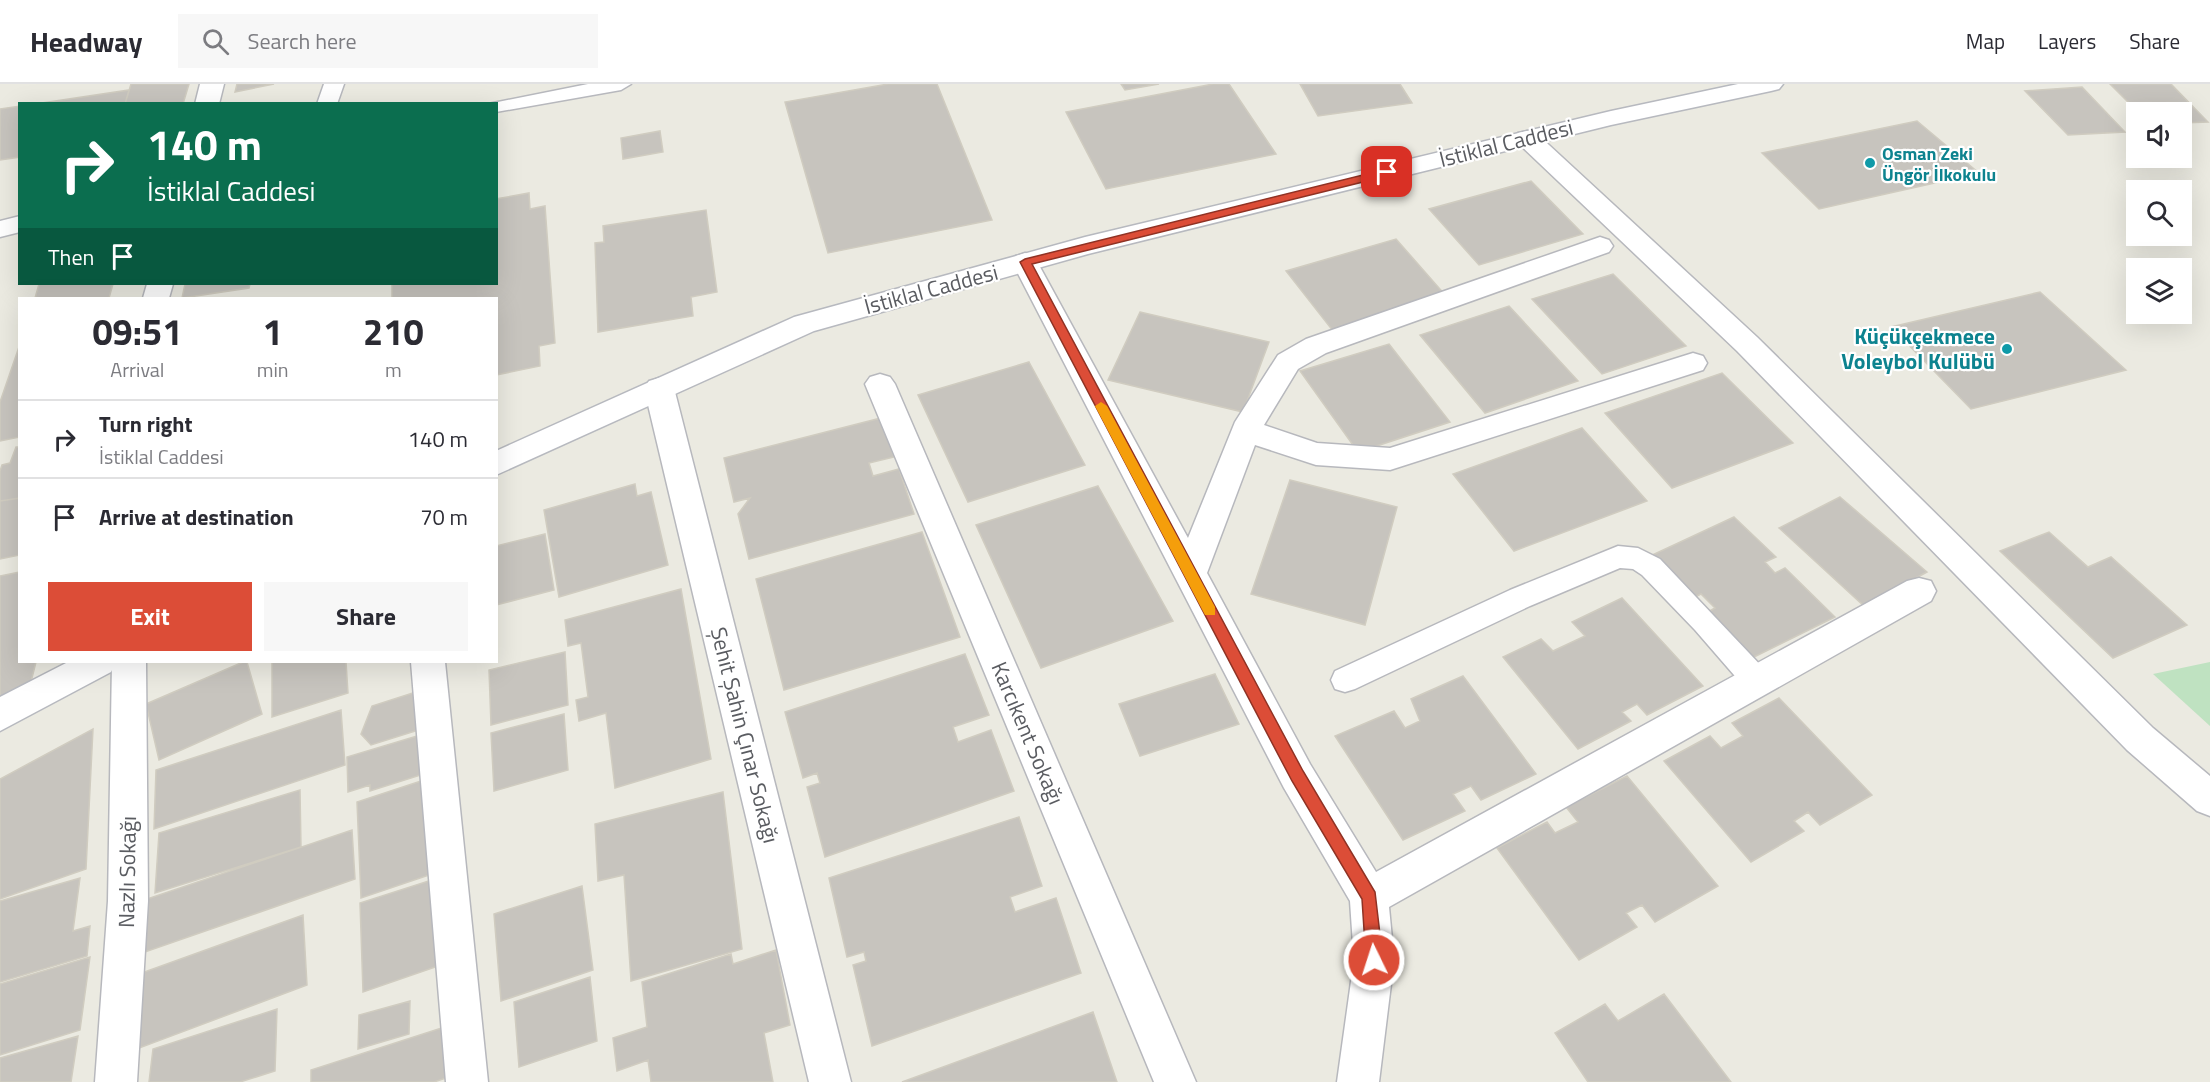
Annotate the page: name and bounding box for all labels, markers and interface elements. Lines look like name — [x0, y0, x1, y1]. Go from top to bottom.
search box — [178, 14, 598, 68]
text: Headway — [30, 20, 142, 63]
text: Search here — [247, 24, 357, 58]
icon: search — [199, 25, 232, 58]
text: Map — [1966, 25, 2005, 57]
text: Layers — [2038, 25, 2096, 57]
text: Share — [2129, 25, 2180, 57]
map controls — [2126, 102, 2192, 324]
button: sound — [2126, 102, 2192, 168]
street label: İstiklal Caddesi — [1435, 110, 1577, 176]
text: 140 m — [147, 112, 262, 176]
icon: right — [48, 126, 126, 204]
place label: Osman Zeki Üngör İlkokulu — [1882, 140, 1996, 188]
pin — [1361, 146, 1412, 197]
icon: arrive — [1370, 155, 1403, 188]
marker: Osman Zeki Üngör İlkokulu — [1863, 156, 1877, 170]
text: İstiklal Caddesi — [147, 170, 315, 211]
button: search — [2126, 180, 2192, 246]
text: Then — [48, 240, 94, 274]
icon: arrive — [106, 240, 139, 273]
street label: İstiklal Caddesi — [860, 255, 1002, 323]
button: layers — [2126, 258, 2192, 324]
text: 09:51 — [92, 304, 182, 359]
text: 1 — [263, 304, 283, 359]
text: 210 — [363, 304, 424, 359]
place label: Küçükçekmece Voleybol Kulübü — [1841, 319, 1995, 378]
marker: Küçükçekmece Voleybol Kulübü — [2000, 342, 2014, 356]
text: Arrival — [110, 354, 165, 385]
text: min — [257, 354, 289, 385]
text: m — [385, 354, 402, 385]
text: Turn right — [99, 407, 193, 441]
text: 140 m — [408, 422, 468, 456]
icon: right — [48, 423, 81, 456]
text: İstiklal Caddesi — [99, 441, 224, 472]
text: Arrive at destination — [99, 500, 294, 534]
text: 70 m — [420, 500, 468, 534]
icon: arrive — [48, 501, 81, 534]
button: Exit — [48, 582, 252, 651]
button: Share — [264, 582, 468, 651]
street label: Şehit Şahin Çınar Sokağı — [702, 623, 788, 847]
street label: Karcıkent Sokağı — [983, 656, 1073, 810]
street label: Nazlı Sokağı — [109, 816, 145, 928]
position arrow — [1342, 928, 1406, 992]

